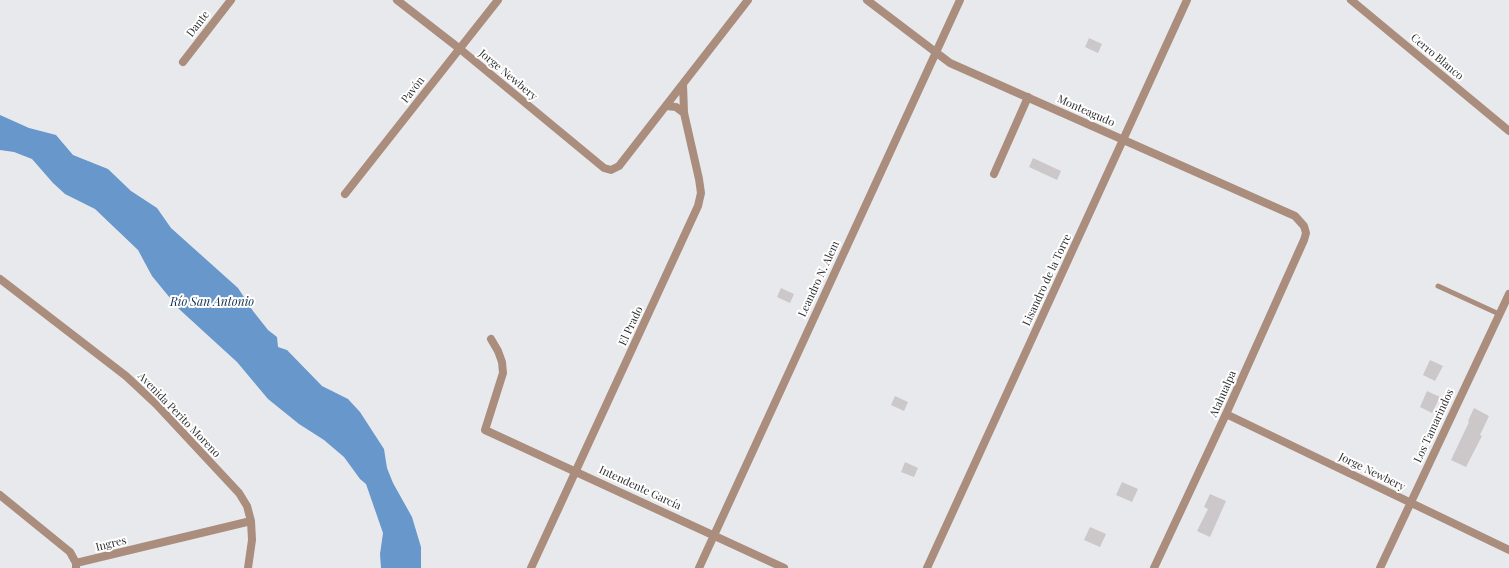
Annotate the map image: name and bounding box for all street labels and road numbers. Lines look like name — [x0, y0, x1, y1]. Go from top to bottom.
street label: Dante — [184, 8, 212, 40]
street label: Cerro Blanco — [1408, 31, 1466, 83]
street label: Jorge Newbery — [476, 47, 540, 103]
street label: Pavón — [399, 74, 427, 106]
street label: Monteagudo — [1055, 92, 1117, 130]
street label: Lisandro de la Torre — [1020, 232, 1074, 328]
street label: Leandro N. Alem — [796, 239, 842, 319]
street label: El Prado — [616, 304, 646, 348]
street label: Atahualpa — [1207, 369, 1239, 419]
street label: Avenida Perito Moreno — [135, 370, 223, 460]
street label: Los Tamarindos — [1411, 387, 1457, 465]
street label: Jorge Newbery — [1337, 450, 1407, 494]
street label: Intendente García — [597, 463, 683, 513]
street label: Ingres — [94, 534, 128, 554]

